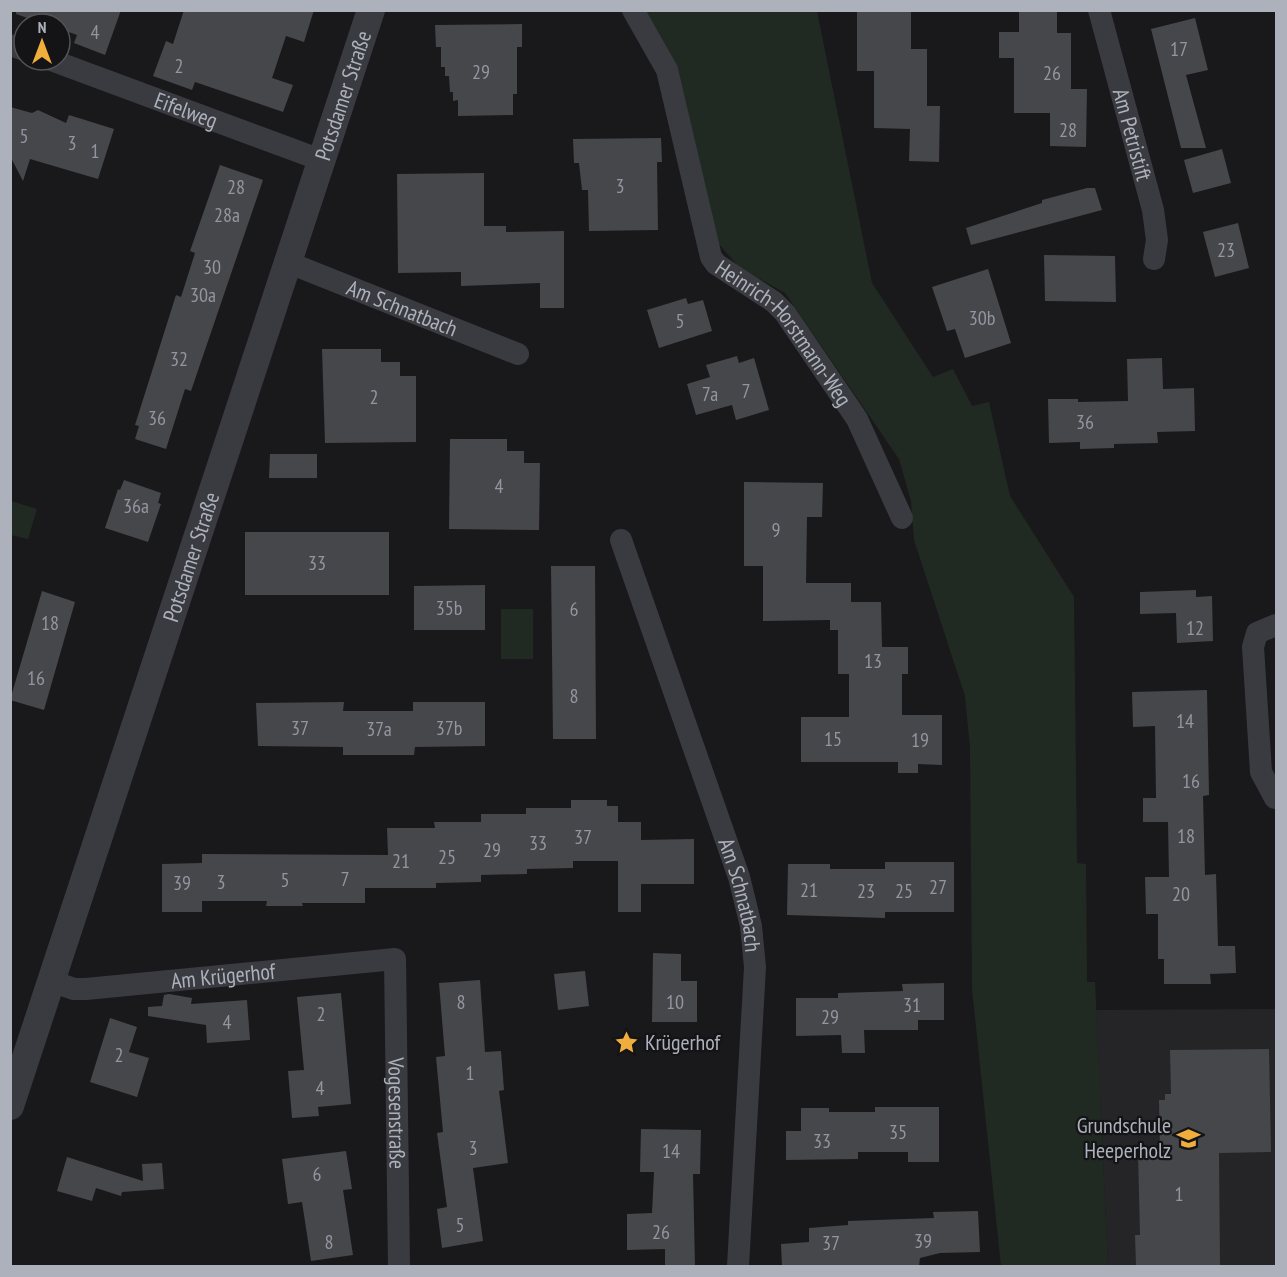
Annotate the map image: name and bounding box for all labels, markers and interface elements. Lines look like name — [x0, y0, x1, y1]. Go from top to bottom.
north arrow — [12, 12, 72, 72]
text: N — [38, 17, 46, 37]
house number: 4 — [91, 19, 100, 45]
street label: Potsdamer Straße — [308, 27, 377, 164]
house number: 17 — [1170, 36, 1188, 62]
house number: 2 — [175, 53, 184, 79]
house number: 29 — [472, 59, 490, 85]
house number: 26 — [1043, 60, 1061, 86]
street label: Am Petristift — [1107, 85, 1158, 184]
street label: Eifelweg — [151, 86, 221, 134]
house number: 28 — [1059, 117, 1077, 143]
house number: 5 — [20, 123, 29, 149]
house number: 3 — [68, 130, 77, 156]
house number: 1 — [91, 138, 100, 164]
house number: 3 — [616, 173, 625, 199]
house number: 28 — [227, 174, 245, 200]
house number: 28a — [214, 202, 240, 228]
house number: 23 — [1217, 237, 1235, 263]
house number: 30 — [203, 254, 221, 280]
street label: Heinrich-Horstmann-Weg — [710, 254, 858, 411]
street label: Am Schnatbach — [343, 273, 462, 342]
house number: 30a — [190, 282, 216, 308]
house number: 30b — [969, 305, 995, 331]
house number: 5 — [676, 308, 685, 334]
house number: 32 — [170, 346, 188, 372]
house number: 7 — [742, 378, 751, 404]
house number: 7a — [702, 381, 718, 407]
house number: 2 — [370, 384, 379, 410]
house number: 36 — [148, 405, 166, 431]
house number: 36 — [1076, 409, 1094, 435]
house number: 4 — [495, 473, 504, 499]
street label: Potsdamer Straße — [156, 489, 225, 625]
house number: 36a — [123, 493, 149, 519]
house number: 9 — [772, 517, 781, 543]
house number: 33 — [308, 550, 326, 576]
house number: 35b — [436, 595, 462, 621]
house number: 6 — [570, 596, 579, 622]
house number: 18 — [41, 610, 59, 636]
house number: 12 — [1186, 615, 1204, 641]
house number: 13 — [864, 648, 882, 674]
house number: 16 — [27, 665, 45, 691]
house number: 8 — [570, 683, 579, 709]
house number: 14 — [1176, 708, 1194, 734]
house number: 37 — [291, 715, 309, 741]
house number: 37b — [436, 715, 462, 741]
house number: 37a — [366, 716, 392, 742]
house number: 15 — [824, 726, 842, 752]
house number: 19 — [911, 727, 929, 753]
house number: 16 — [1182, 768, 1200, 794]
house number: 18 — [1177, 823, 1195, 849]
house number: 37 — [574, 824, 592, 850]
house number: 33 — [529, 830, 547, 856]
street label: Am Schnatbach — [712, 834, 767, 953]
house number: 29 — [483, 837, 501, 863]
house number: 25 — [438, 844, 456, 870]
house number: 21 — [392, 848, 410, 874]
house number: 7 — [341, 866, 350, 892]
house number: 5 — [281, 867, 290, 893]
house number: 3 — [217, 869, 226, 895]
house number: 39 — [173, 870, 191, 896]
house number: 27 — [929, 874, 947, 900]
house number: 21 — [800, 877, 818, 903]
house number: 23 — [857, 878, 875, 904]
house number: 25 — [895, 878, 913, 904]
house number: 20 — [1172, 881, 1190, 907]
street label: Am Krügerhof — [170, 957, 278, 995]
house number: 8 — [457, 989, 466, 1015]
house number: 10 — [666, 989, 684, 1015]
house number: 31 — [903, 992, 921, 1018]
house number: 2 — [317, 1001, 326, 1027]
house number: 29 — [821, 1004, 839, 1030]
house number: 4 — [223, 1009, 232, 1035]
place label: Krügerhof — [645, 1028, 722, 1056]
place icon: Krügerhof — [614, 1029, 640, 1055]
house number: 2 — [115, 1042, 124, 1068]
street label: Vogesenstraße — [382, 1056, 412, 1169]
house number: 1 — [466, 1060, 475, 1086]
house number: 4 — [316, 1075, 325, 1101]
place label: Grundschule Heeperholz — [1077, 1111, 1171, 1164]
house number: 35 — [889, 1119, 907, 1145]
school or university icon: Grundschule Heeperholz — [1176, 1125, 1202, 1151]
house number: 33 — [813, 1128, 831, 1154]
house number: 3 — [469, 1135, 478, 1161]
house number: 14 — [662, 1138, 680, 1164]
house number: 6 — [313, 1161, 322, 1187]
house number: 1 — [1175, 1181, 1184, 1207]
house number: 5 — [456, 1212, 465, 1238]
house number: 26 — [652, 1219, 670, 1245]
house number: 39 — [914, 1228, 932, 1254]
house number: 8 — [325, 1229, 334, 1255]
house number: 37 — [822, 1230, 840, 1256]

